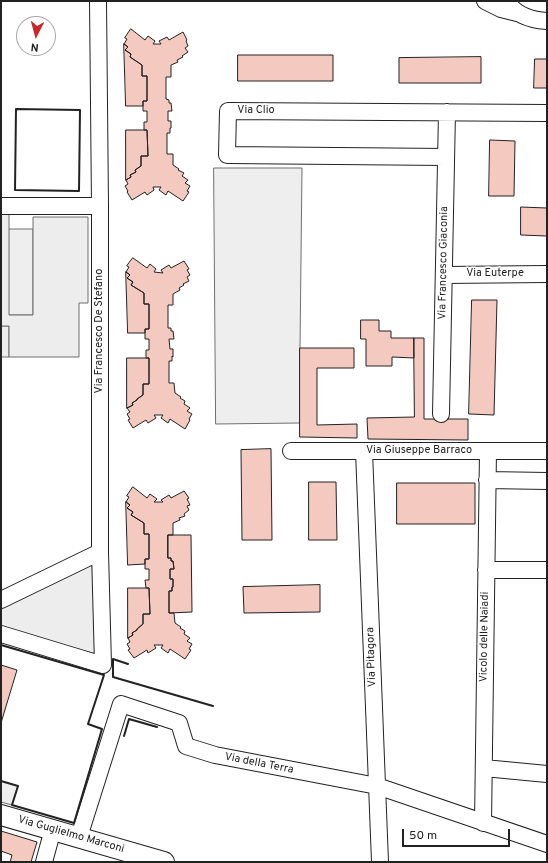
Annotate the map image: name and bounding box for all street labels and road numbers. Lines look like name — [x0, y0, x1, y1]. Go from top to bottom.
street label: Via Clio — [237, 104, 275, 118]
street label: Via Francesco Giaconia — [436, 206, 452, 320]
street label: Via Euterpe — [466, 267, 524, 281]
street label: Via Francesco De Stefano — [93, 269, 107, 393]
street label: Via Giuseppe Barraco — [366, 444, 472, 458]
street label: Vicolo delle Naiadi — [478, 592, 492, 682]
street label: Via Pitagora — [364, 627, 380, 687]
street label: Via della Terra — [223, 751, 295, 777]
street label: Via Guglielmo Marconi — [16, 813, 126, 857]

